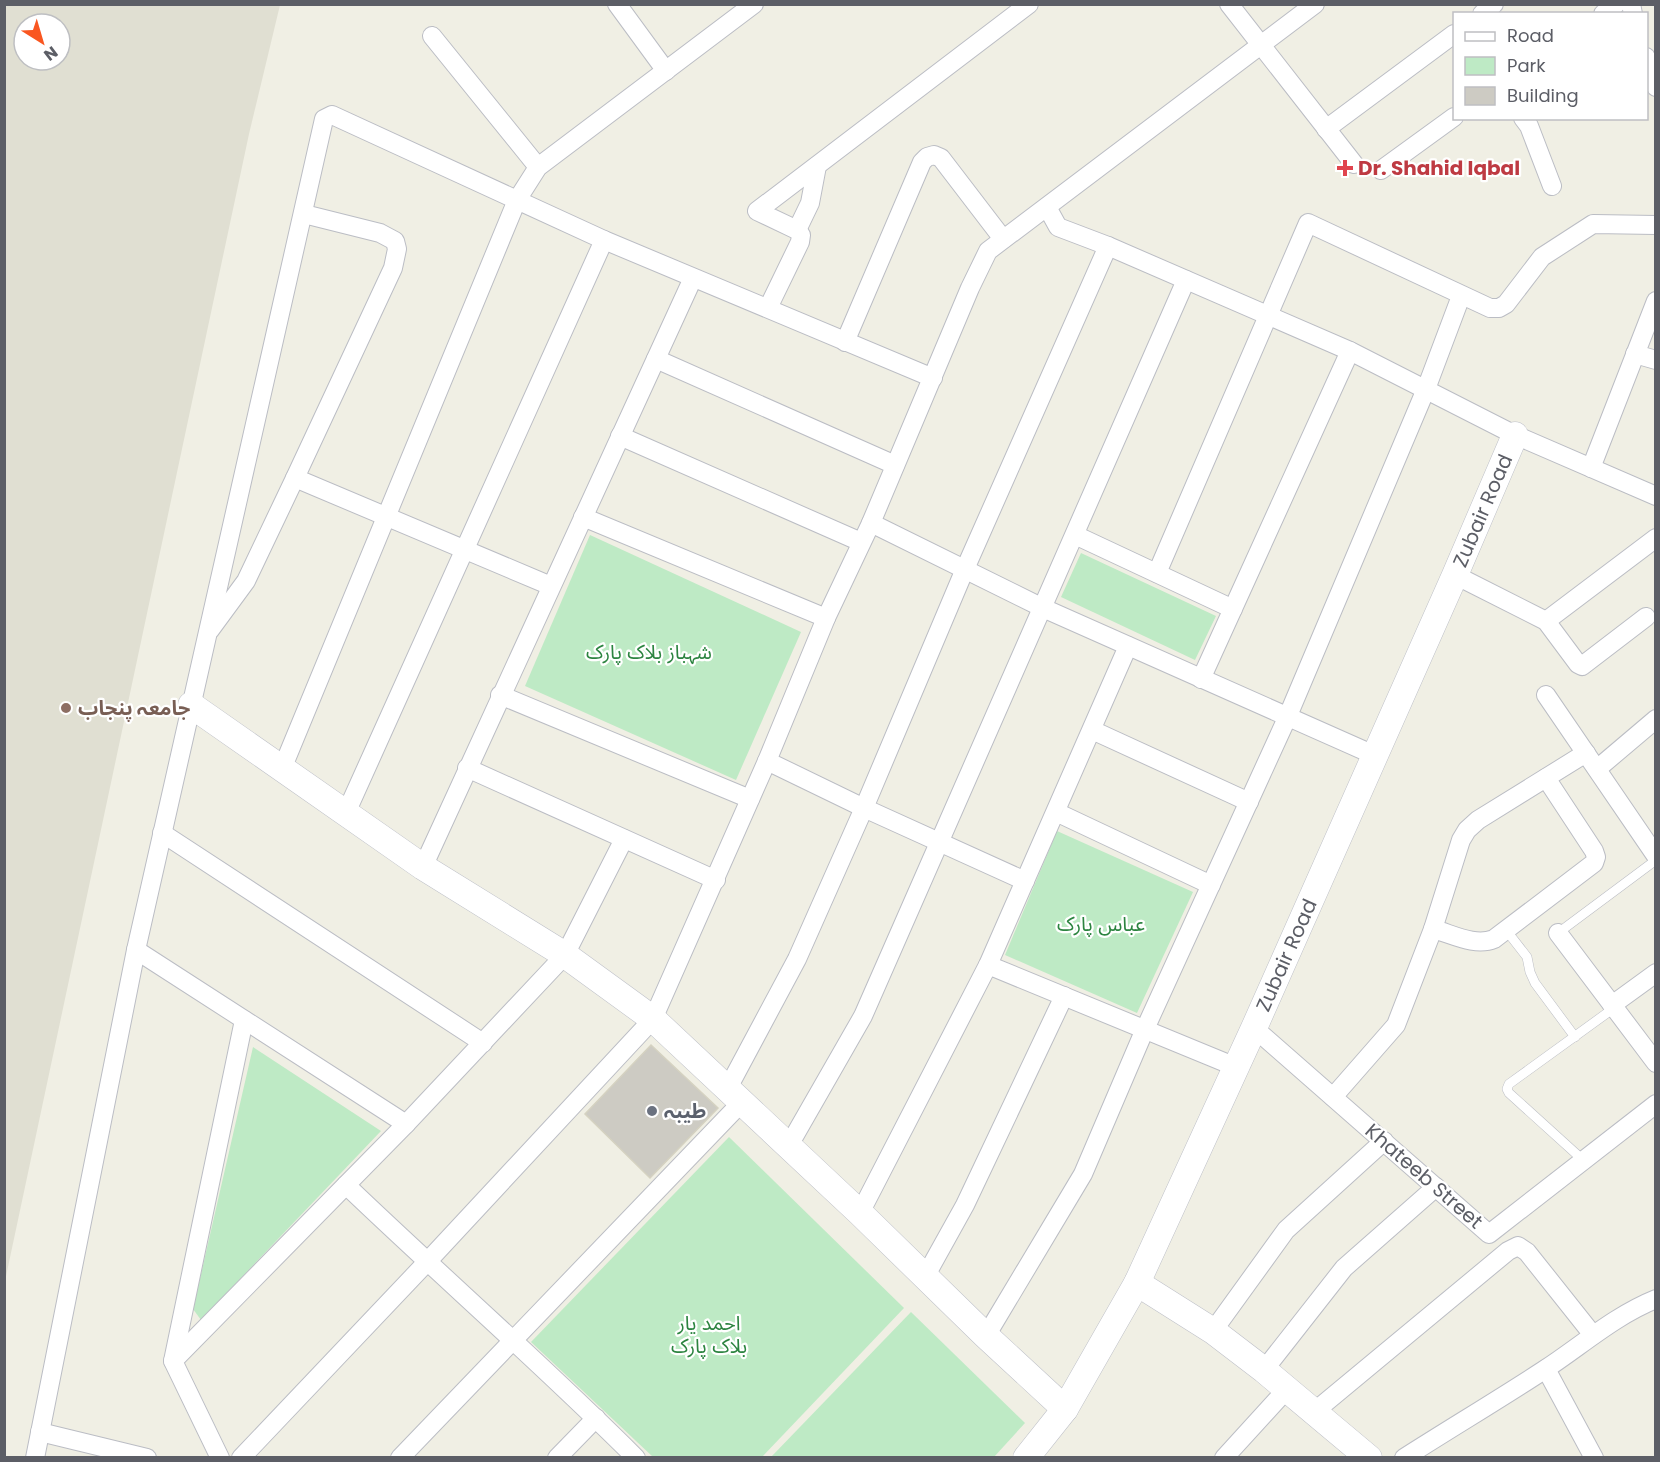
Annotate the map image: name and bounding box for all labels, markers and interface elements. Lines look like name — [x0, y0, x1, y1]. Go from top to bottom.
north arrow — [12, 12, 72, 72]
legend — [1453, 12, 1648, 120]
text: Road — [1507, 23, 1554, 48]
text: N — [39, 41, 62, 66]
text: Park — [1507, 53, 1546, 78]
text: Building — [1507, 83, 1579, 108]
place label: Dr. Shahid Iqbal — [1358, 154, 1520, 182]
marker: Dr. Shahid Iqbal — [1336, 159, 1354, 177]
street label: Zubair Road — [1446, 450, 1519, 571]
park label: شہباز بلاک پارک — [586, 638, 712, 666]
place label: جامعہ پنجاب — [78, 694, 191, 722]
marker: جامعہ پنجاب — [59, 701, 73, 715]
street label: Zubair Road — [1249, 894, 1324, 1016]
park label: عباس پارک — [1057, 910, 1145, 938]
place label: طیبہ — [664, 1097, 706, 1125]
marker: طیبہ — [645, 1104, 659, 1118]
street label: Khateeb Street — [1359, 1117, 1489, 1235]
park label: احمد یار بلاک پارک — [671, 1309, 747, 1360]

